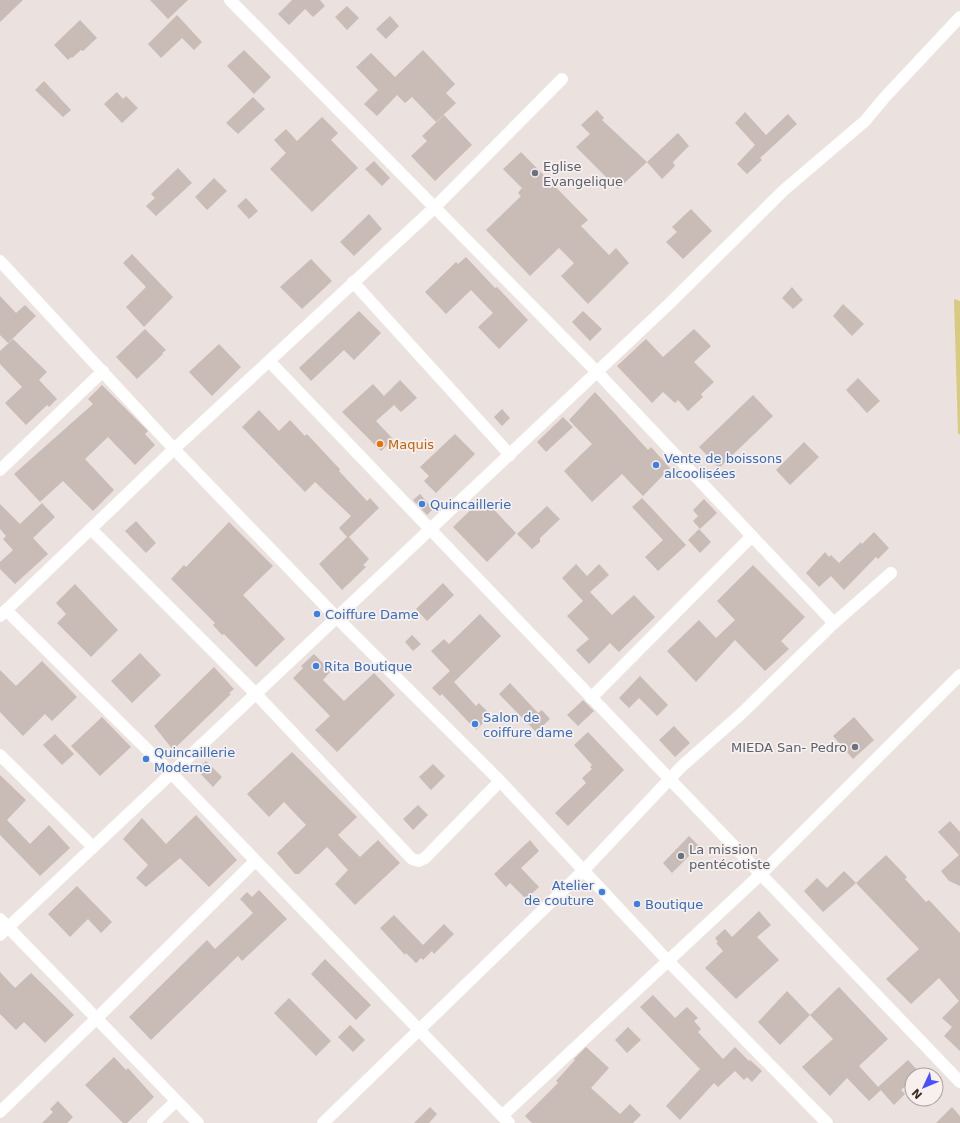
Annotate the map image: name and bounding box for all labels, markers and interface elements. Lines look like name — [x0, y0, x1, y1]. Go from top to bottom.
place label: Eglise Evangelique — [543, 159, 623, 189]
marker: Eglise Evangelique — [530, 168, 540, 178]
place label: Maquis — [388, 437, 434, 452]
marker: Maquis — [375, 439, 385, 449]
place label: Vente de boissons alcoolisées — [664, 451, 782, 481]
marker: Vente de boissons alcoolisées — [651, 460, 661, 470]
place label: Quincaillerie — [430, 497, 511, 512]
marker: Quincaillerie — [417, 499, 427, 509]
place label: Coiffure Dame — [325, 607, 419, 622]
marker: Coiffure Dame — [312, 609, 322, 619]
place label: Rita Boutique — [324, 659, 412, 674]
marker: Rita Boutique — [311, 661, 321, 671]
place label: Salon de coiffure dame — [483, 710, 573, 740]
marker: Salon de coiffure dame — [470, 719, 480, 729]
place label: MIEDA San- Pedro — [731, 740, 847, 755]
marker: MIEDA San- Pedro — [850, 742, 860, 752]
place label: Quincaillerie Moderne — [154, 745, 235, 775]
marker: Quincaillerie Moderne — [141, 754, 151, 764]
place label: La mission pentécotiste — [689, 842, 770, 872]
marker: La mission pentécotiste — [676, 851, 686, 861]
place label: Atelier de couture — [524, 878, 595, 908]
marker: Atelier de couture — [597, 887, 607, 897]
place label: Boutique — [645, 897, 703, 912]
marker: Boutique — [632, 899, 642, 909]
north arrow — [904, 1067, 944, 1107]
text: N — [909, 1086, 925, 1101]

